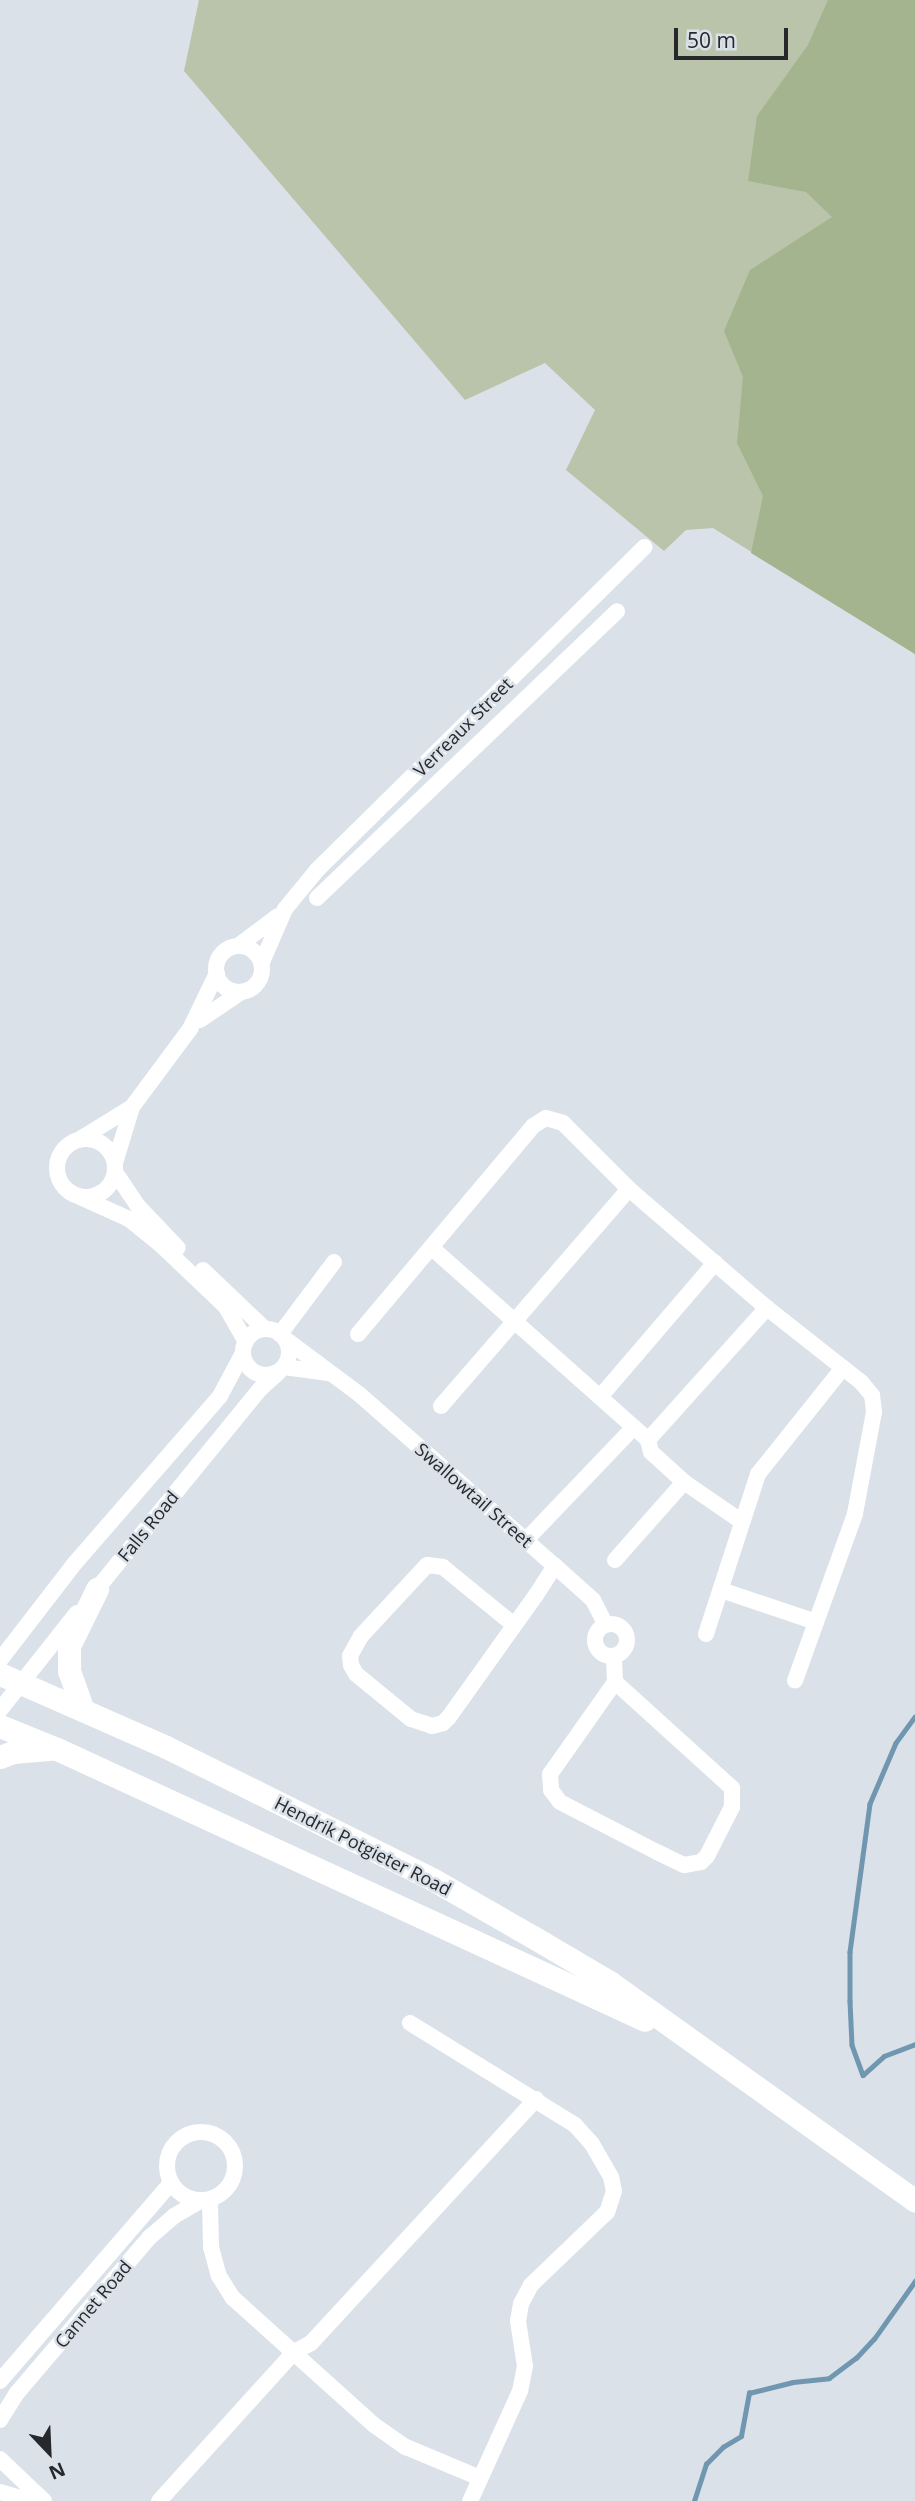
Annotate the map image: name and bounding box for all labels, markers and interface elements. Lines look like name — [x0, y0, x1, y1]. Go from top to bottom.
scale bar — [677, 14, 791, 58]
text: 50 m — [687, 26, 736, 54]
street label: Verreaux Street — [409, 673, 517, 781]
street label: Swallowtail Street — [411, 1438, 537, 1552]
street label: Falls Road — [113, 1486, 183, 1566]
street label: Hendrik Potgieter Road — [271, 1792, 455, 1900]
street label: Cannet Road — [50, 2256, 136, 2352]
north arrow — [14, 2417, 84, 2487]
text: N — [45, 2456, 69, 2486]

